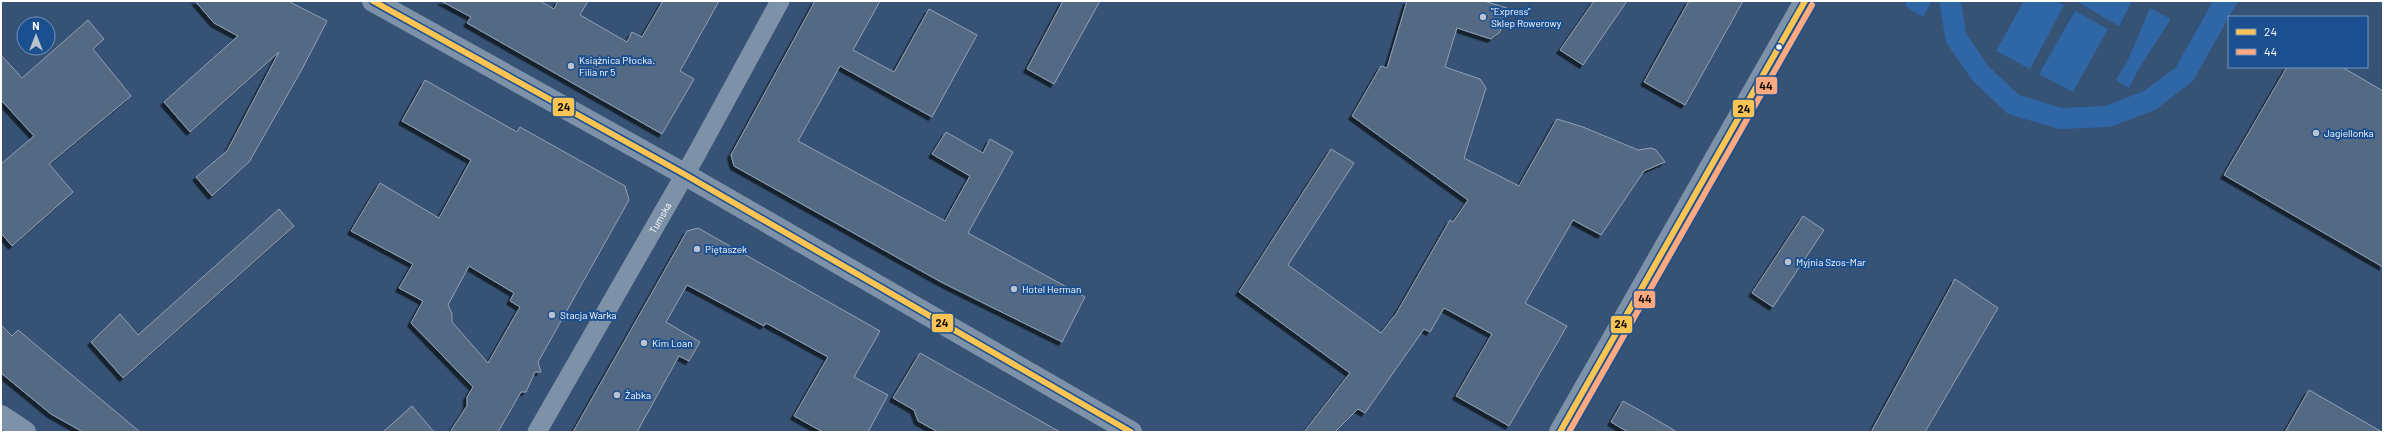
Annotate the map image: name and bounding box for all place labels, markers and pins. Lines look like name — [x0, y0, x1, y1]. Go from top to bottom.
place label: "Express" Sklep Rowerowy — [1491, 5, 1562, 29]
marker: "Express" Sklep Rowerowy — [1478, 12, 1488, 22]
unlabelled marker — [1774, 42, 1784, 52]
place label: Książnica Płocka. Filia nr 5 — [579, 54, 655, 78]
marker: Książnica Płocka. Filia nr 5 — [566, 61, 576, 71]
place label: Jagiellonka — [2324, 127, 2374, 139]
marker: Jagiellonka — [2311, 128, 2321, 138]
place label: Piętaszek — [705, 243, 747, 255]
marker: Piętaszek — [692, 244, 702, 254]
place label: Myjnia Szos-Mar — [1796, 256, 1866, 268]
marker: Myjnia Szos-Mar — [1783, 257, 1793, 267]
place label: Hotel Herman — [1022, 283, 1081, 295]
marker: Hotel Herman — [1009, 284, 1019, 294]
place label: Stacja Warka — [560, 309, 616, 321]
marker: Stacja Warka — [547, 310, 557, 320]
place label: Kim Loan — [652, 337, 693, 349]
marker: Kim Loan — [639, 338, 649, 348]
place label: Żabka — [625, 389, 651, 401]
marker: Żabka — [612, 390, 622, 400]

